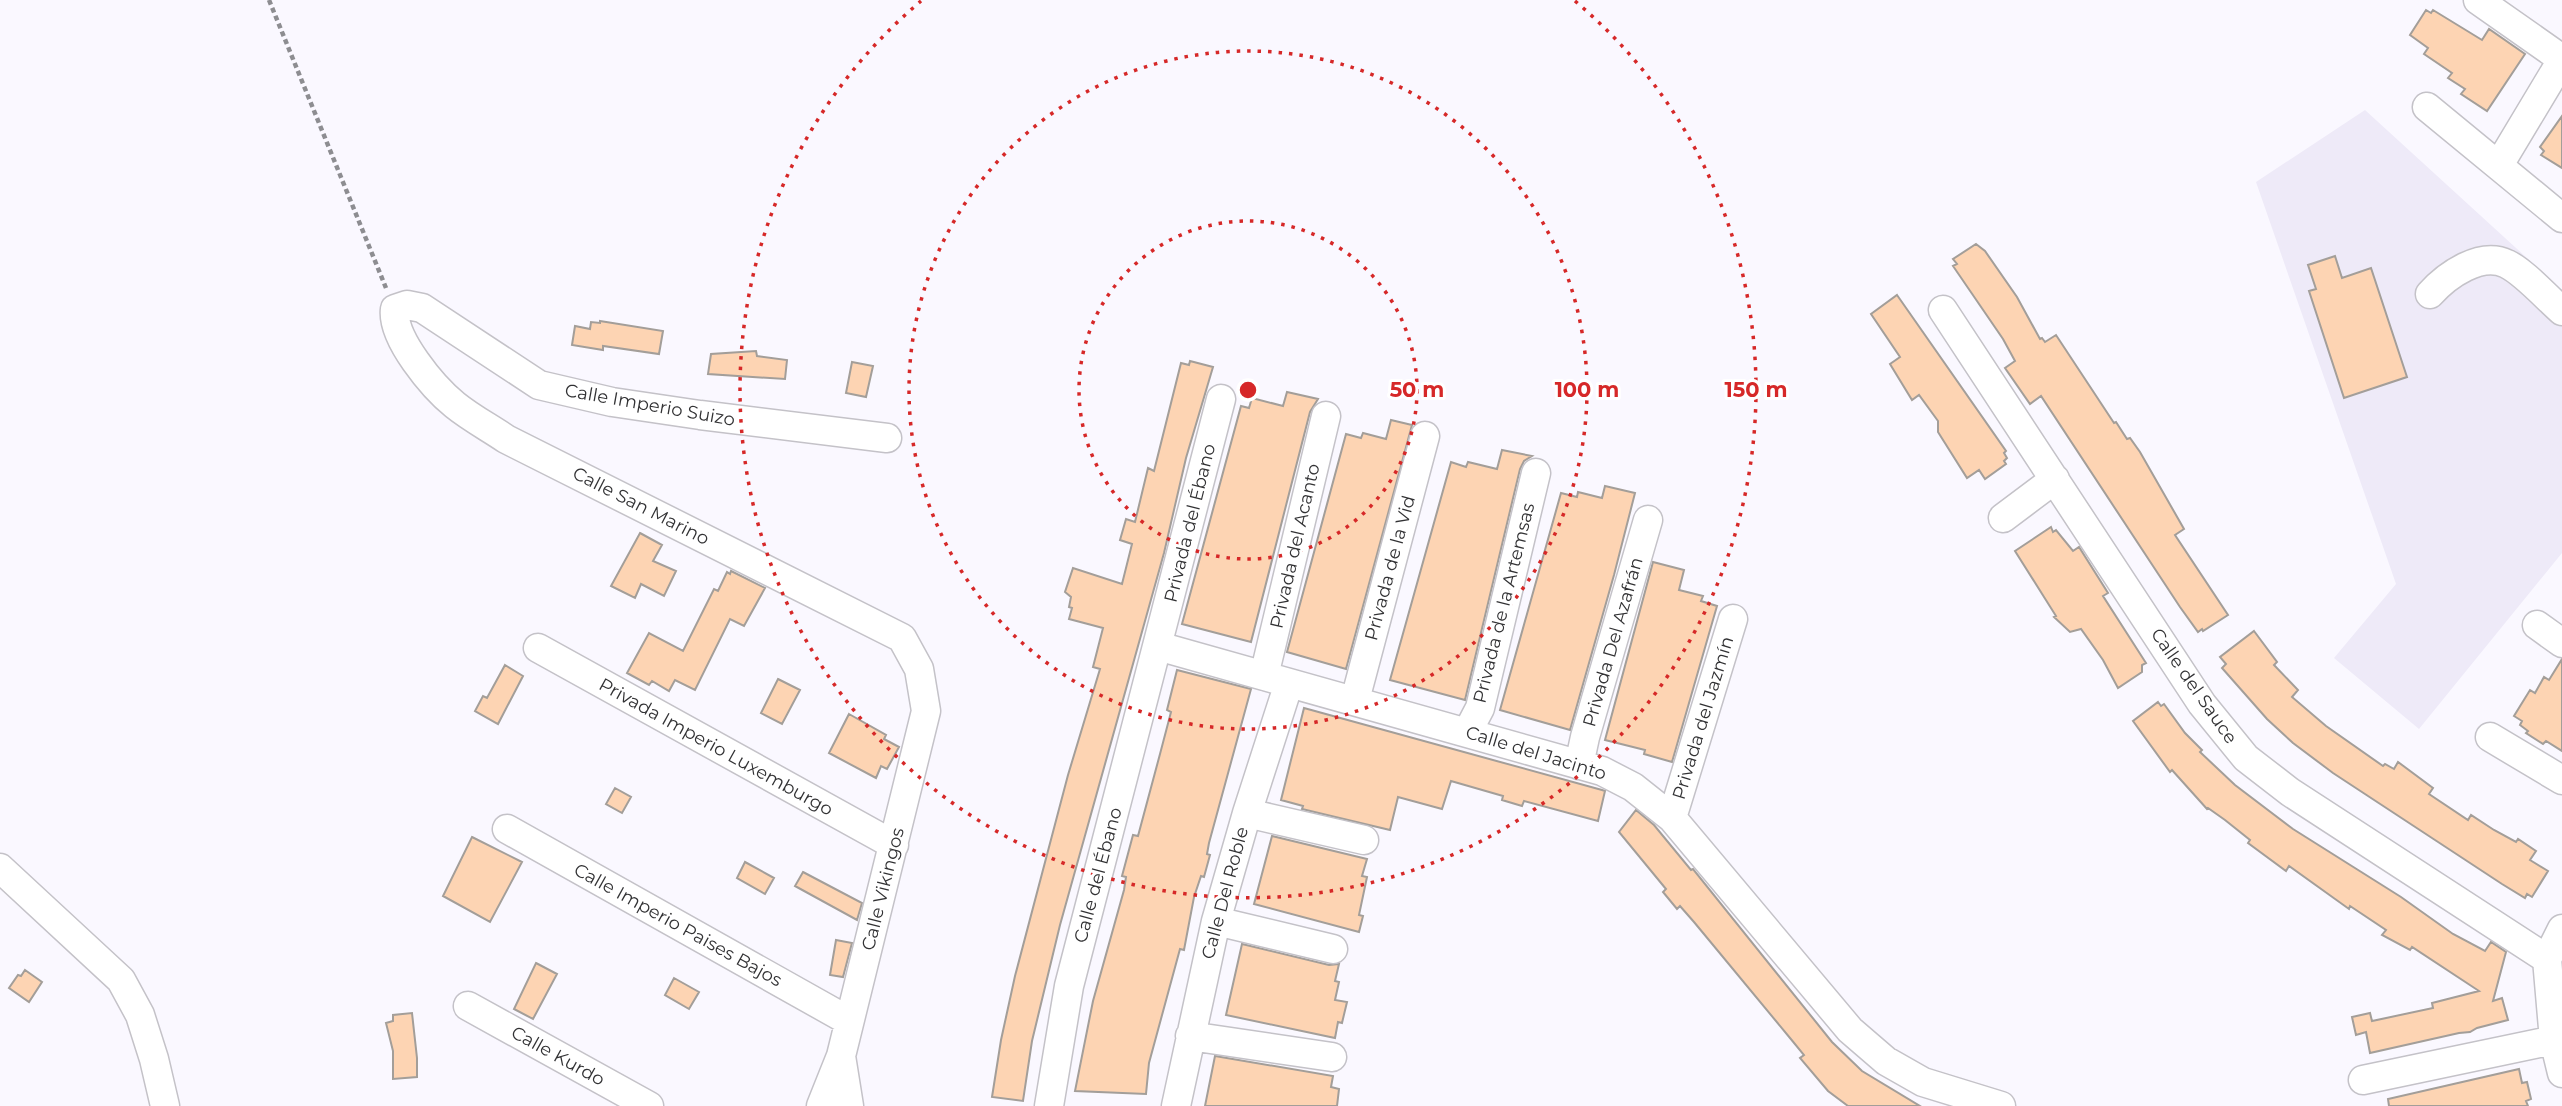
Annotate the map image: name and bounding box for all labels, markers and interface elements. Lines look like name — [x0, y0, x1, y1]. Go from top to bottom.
text: 50 m — [1390, 377, 1444, 402]
text: 100 m — [1555, 377, 1619, 402]
text: 150 m — [1725, 377, 1787, 402]
centre of rings — [1236, 378, 1260, 402]
street label: Calle Imperio Suizo — [563, 379, 737, 431]
street label: Privada del Ébano — [1160, 441, 1220, 605]
street label: Privada del Acanto — [1265, 461, 1325, 631]
street label: Calle San Marino — [569, 462, 713, 550]
street label: Privada de la Vid — [1360, 493, 1420, 643]
street label: Privada de la Artemsas — [1468, 500, 1540, 705]
street label: Privada Del Azafrán — [1578, 555, 1648, 729]
street label: Calle del Sauce — [2146, 624, 2242, 748]
street label: Privada del Jazmín — [1668, 634, 1738, 802]
street label: Privada Imperio Luxemburgo — [595, 673, 837, 821]
street label: Calle del Jacinto — [1463, 721, 1609, 785]
street label: Calle del Ébano — [1069, 805, 1127, 945]
street label: Calle Del Roble — [1197, 824, 1253, 962]
street label: Calle Vikingos — [857, 825, 909, 953]
street label: Calle Imperio Paises Bajos — [570, 859, 786, 992]
street label: Calle Kurdo — [507, 1021, 609, 1091]

